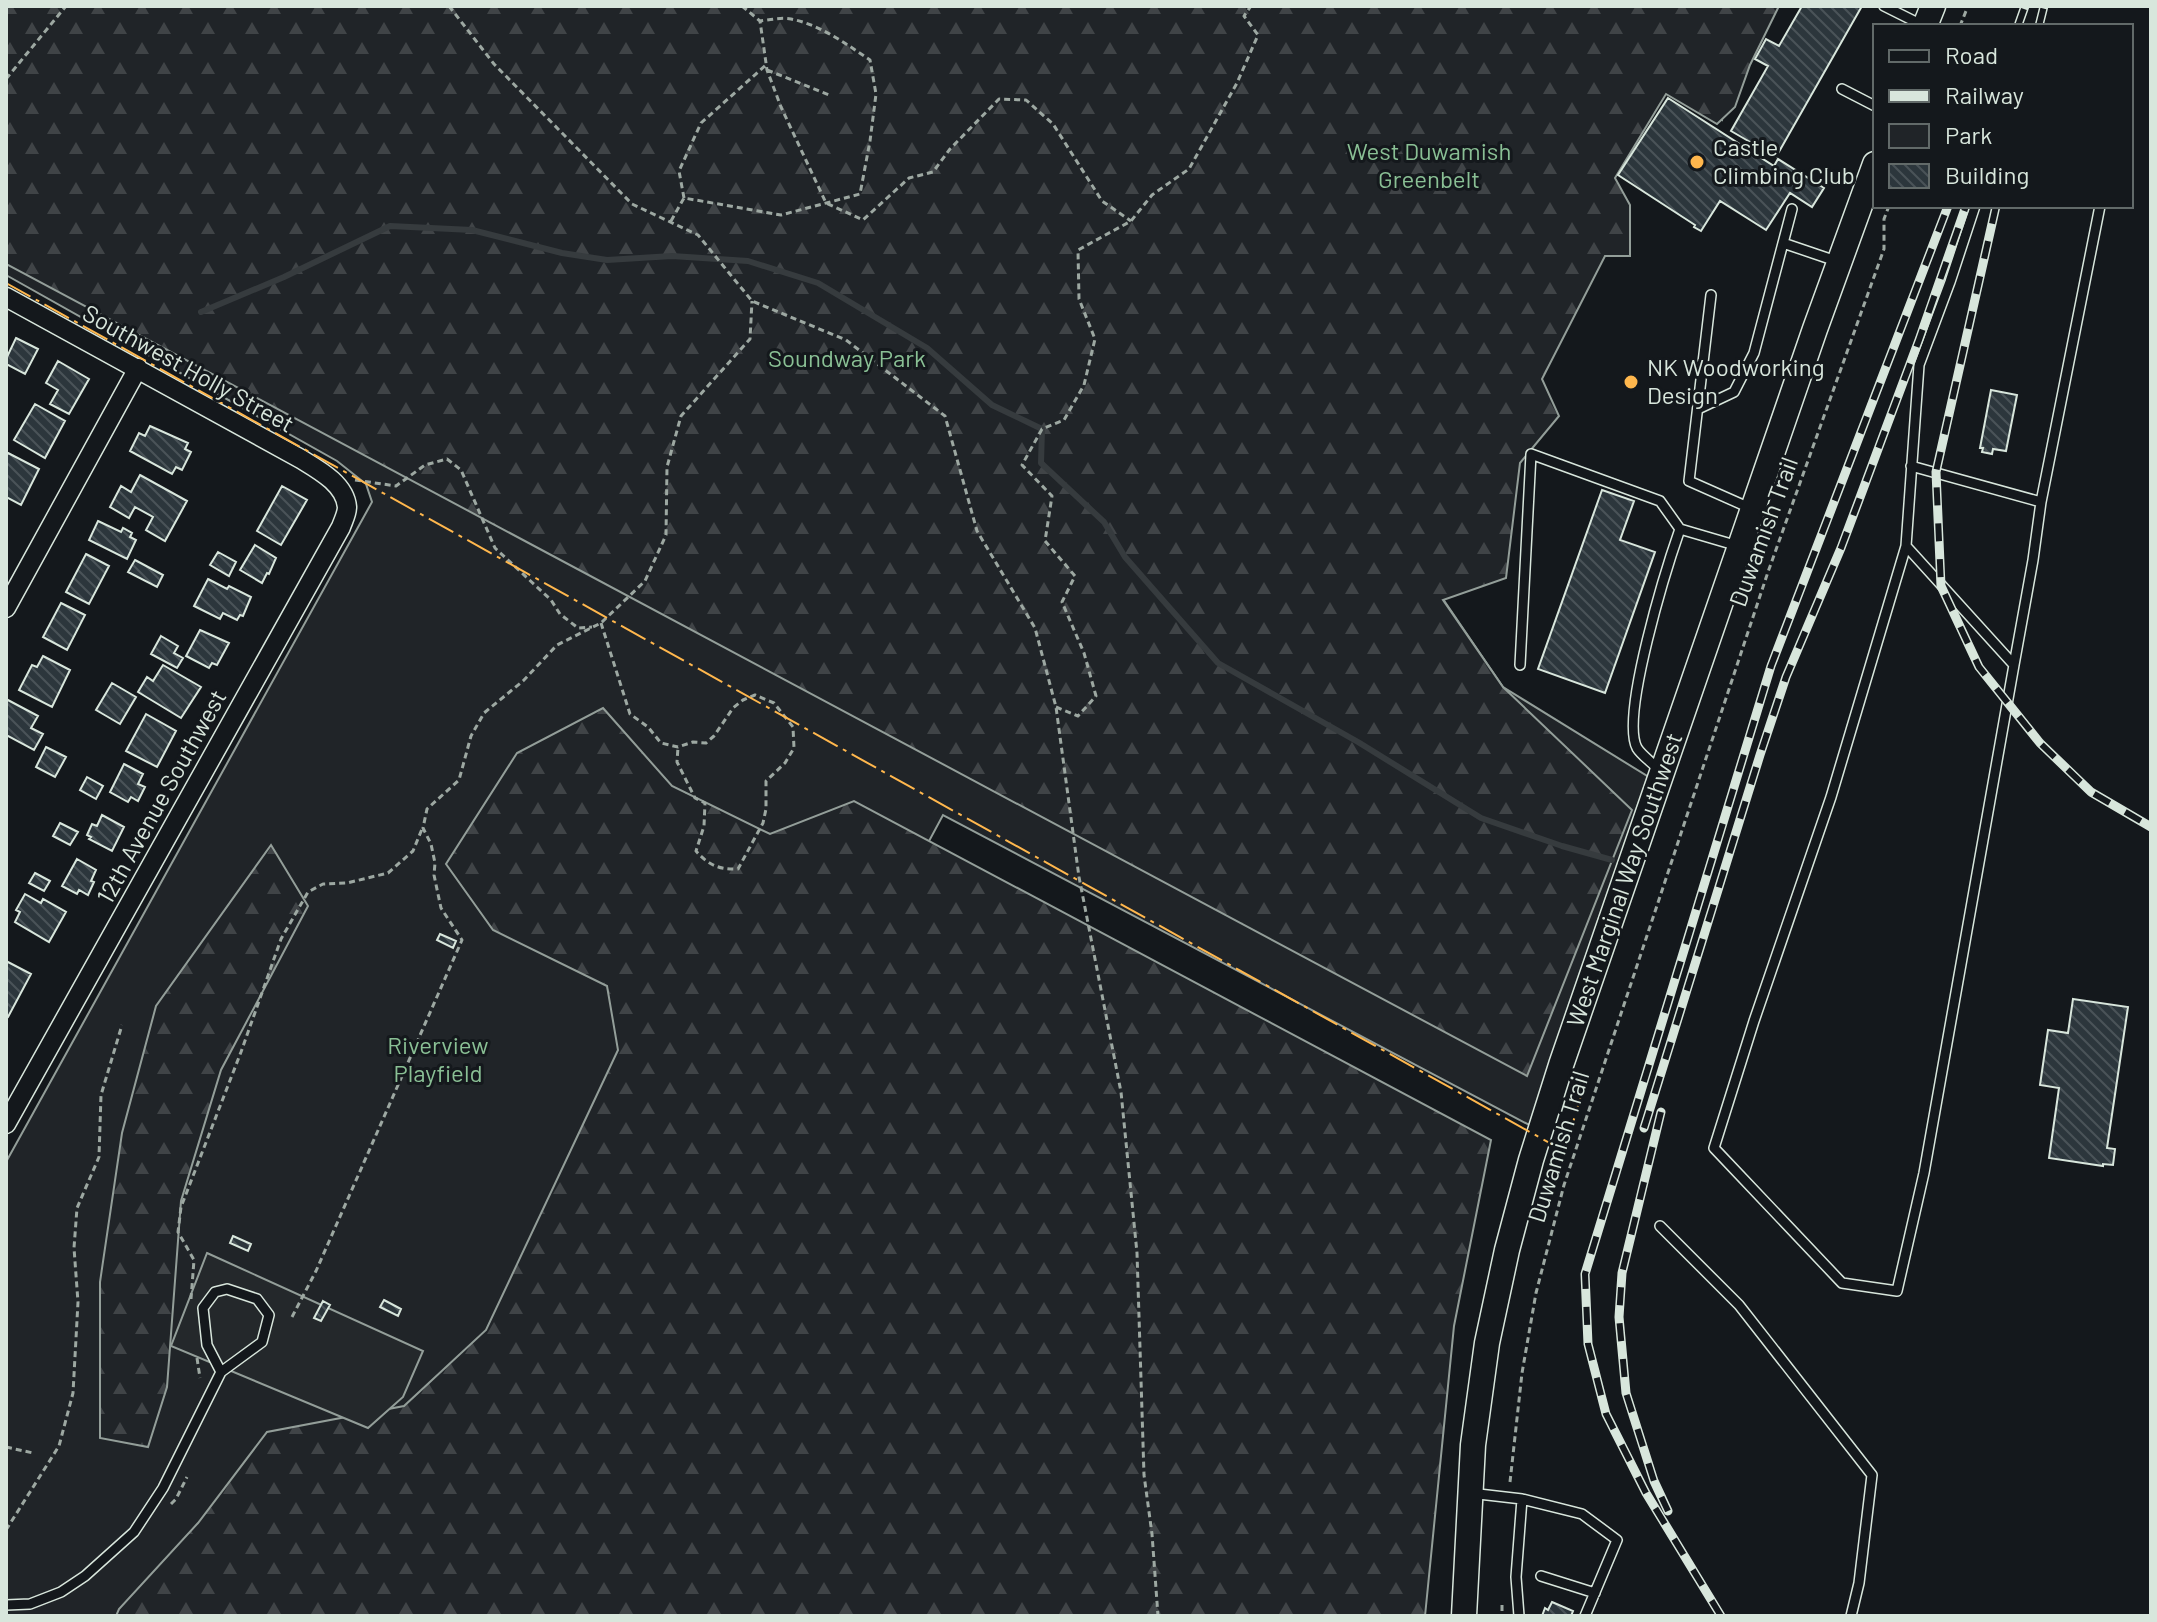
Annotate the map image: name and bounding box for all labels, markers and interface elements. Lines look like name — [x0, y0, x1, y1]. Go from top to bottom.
legend — [1873, 24, 2133, 208]
text: Road — [1945, 40, 1998, 69]
text: Railway — [1945, 80, 2024, 109]
text: Park — [1945, 120, 1992, 149]
place label: Castle Climbing Club — [1713, 132, 1855, 189]
park label: West Duwamish Greenbelt — [1347, 136, 1511, 193]
marker: Castle Climbing Club — [1688, 153, 1706, 171]
text: Building — [1945, 160, 2029, 189]
street label: Southwest Holly Street — [78, 298, 299, 438]
park label: Soundway Park — [768, 343, 926, 372]
place label: NK Woodworking Design — [1647, 352, 1824, 409]
marker: NK Woodworking Design — [1622, 373, 1640, 391]
street label: Duwamish Trail — [1722, 453, 1803, 610]
street label: 12th Avenue Southwest — [90, 684, 232, 908]
street label: West Marginal Way Southwest — [1560, 729, 1688, 1030]
park label: Riverview Playfield — [387, 1030, 489, 1087]
street label: Duwamish Trail — [1521, 1067, 1594, 1226]

